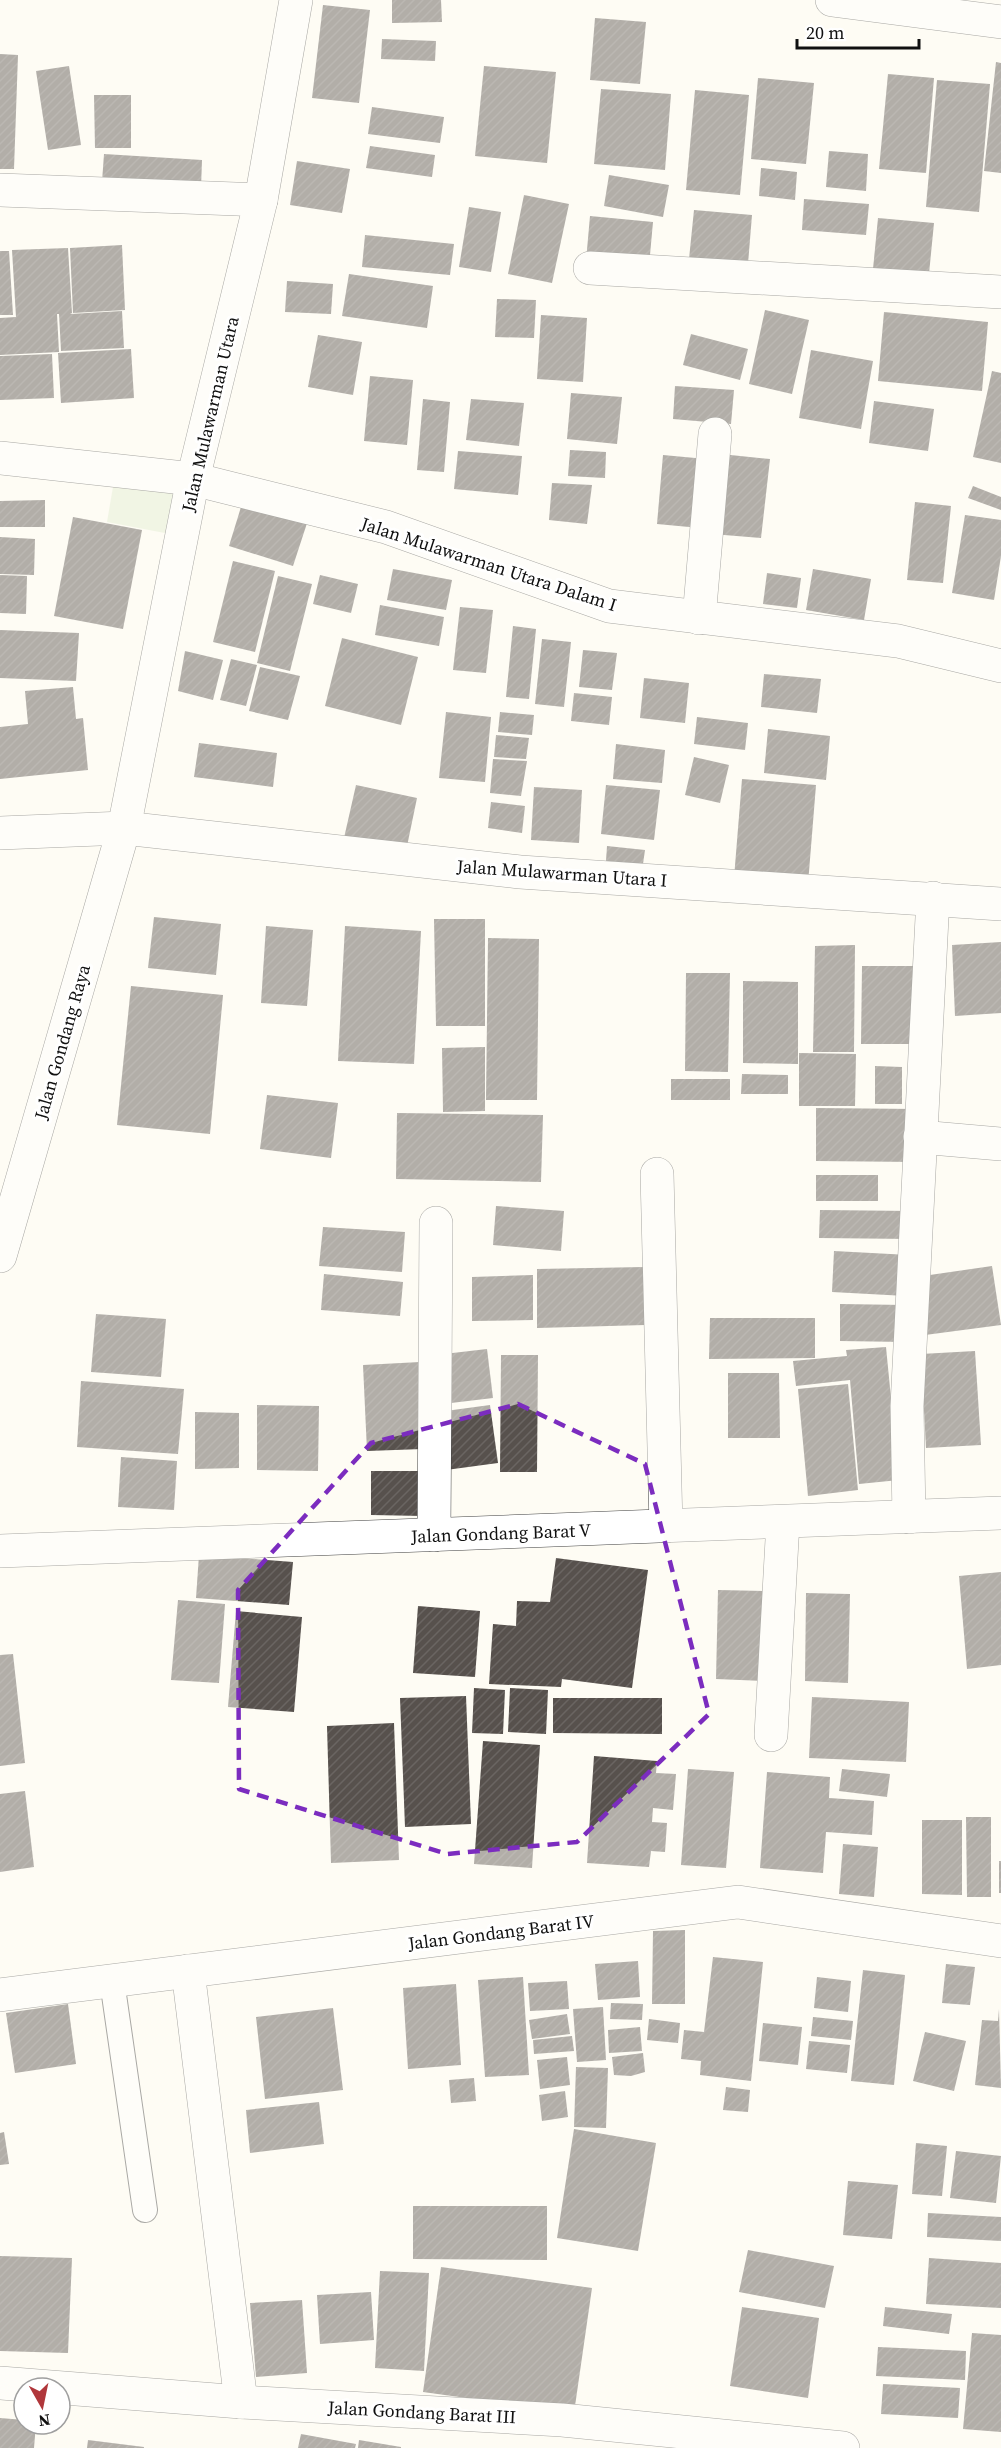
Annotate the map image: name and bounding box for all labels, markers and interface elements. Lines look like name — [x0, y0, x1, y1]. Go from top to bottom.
scale bar — [797, 12, 918, 50]
text: 20 m — [806, 20, 844, 45]
street label: Jalan Mulawarman Utara — [175, 313, 245, 515]
street label: Jalan Mulawarman Utara Dalam I — [357, 510, 620, 617]
street label: Jalan Mulawarman Utara I — [455, 853, 668, 893]
street label: Jalan Gondang Raya — [28, 961, 96, 1123]
street label: Jalan Gondang Barat V — [410, 1517, 591, 1549]
street label: Jalan Gondang Barat IV — [406, 1908, 595, 1956]
north arrow — [12, 2376, 72, 2436]
street label: Jalan Gondang Barat III — [326, 2395, 517, 2429]
text: N — [37, 2409, 52, 2433]

